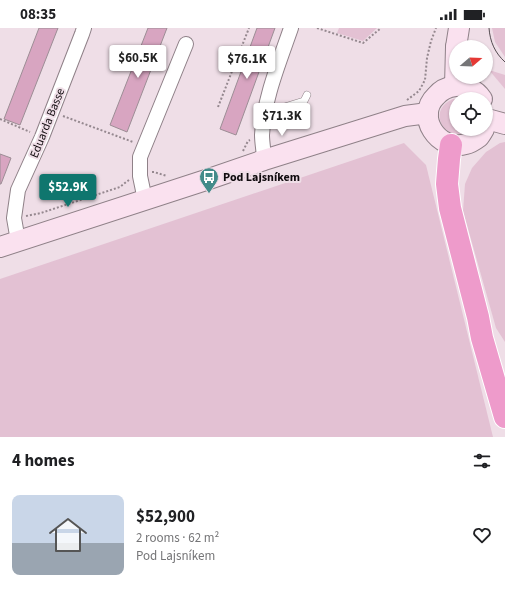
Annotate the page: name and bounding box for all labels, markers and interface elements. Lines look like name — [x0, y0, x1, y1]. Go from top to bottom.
text: 08:35 — [20, 4, 56, 25]
north arrow — [449, 40, 493, 84]
map controls — [449, 40, 493, 136]
pin: $60.5K — [105, 45, 171, 79]
pin: $76.1K — [214, 46, 280, 80]
text: $60.5K — [118, 49, 158, 67]
text: $76.1K — [227, 50, 267, 68]
street label: Eduarda Basse — [26, 86, 69, 161]
button: locate — [449, 92, 493, 136]
pin: $71.3K — [249, 103, 315, 137]
text: $71.3K — [262, 107, 302, 125]
bus stop icon: Pod Lajsníkem — [198, 166, 220, 194]
place label: Pod Lajsníkem — [223, 169, 300, 186]
pin: $52.9K — [35, 174, 101, 208]
text: $52.9K — [48, 178, 88, 196]
text: 4 homes — [12, 449, 74, 473]
icon: filters — [471, 450, 493, 472]
text: $52,900 — [136, 505, 195, 529]
icon: home — [44, 511, 92, 559]
icon: heart — [471, 524, 493, 546]
text: 2 rooms · 62 m² — [136, 529, 219, 547]
text: Pod Lajsníkem — [136, 547, 215, 565]

